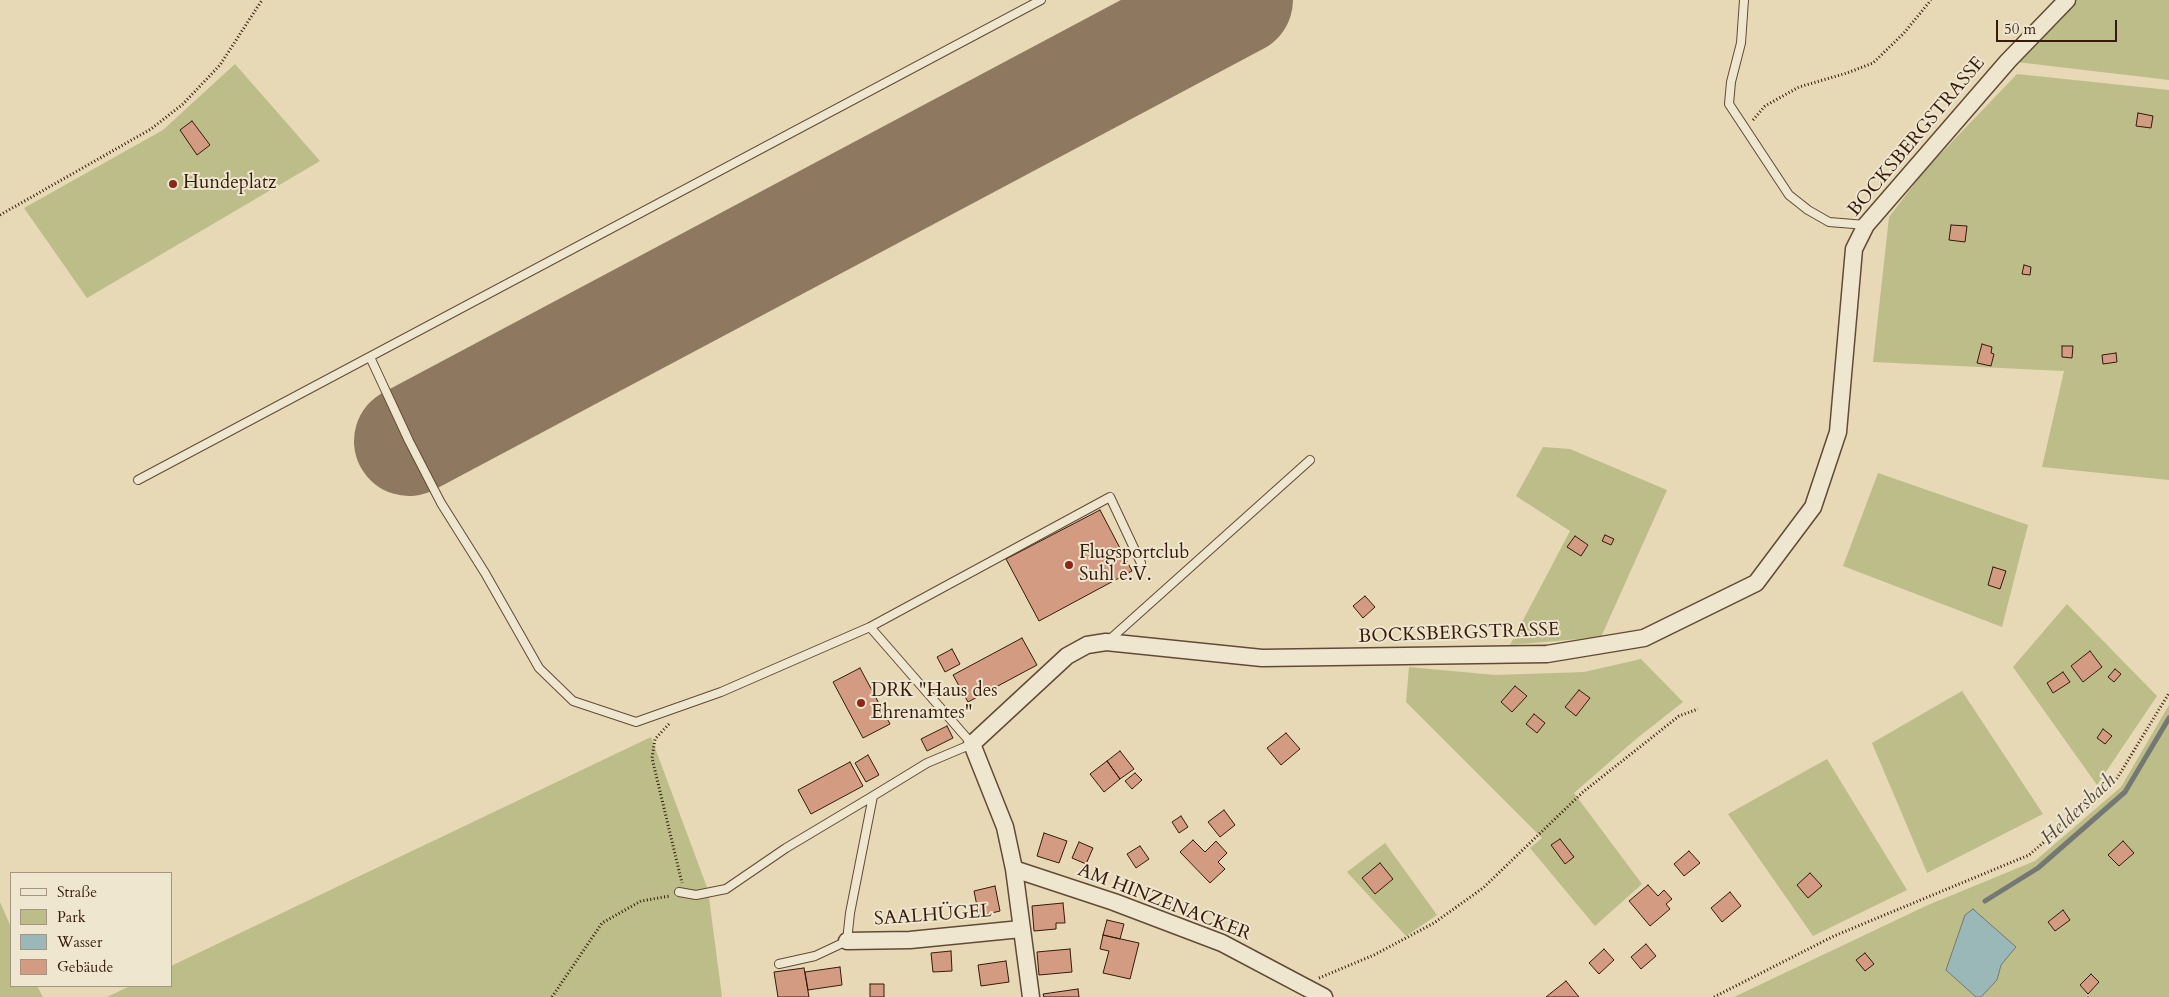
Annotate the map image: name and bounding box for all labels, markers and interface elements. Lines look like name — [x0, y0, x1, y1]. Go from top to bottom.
scale bar — [1999, 10, 2120, 42]
text: 50 m — [2004, 19, 2036, 39]
street label: BOCKSBERGSTRASSE — [1844, 53, 1990, 221]
place label: Hundeplatz — [183, 173, 276, 195]
marker: Hundeplatz — [167, 178, 179, 190]
place label: Flugsportclub Suhl e.V. — [1079, 543, 1190, 587]
marker: Flugsportclub Suhl e.V. — [1063, 559, 1075, 571]
street label: BOCKSBERGSTRASSE — [1358, 619, 1560, 649]
place label: DRK "Haus des Ehrenamtes" — [871, 681, 998, 725]
marker: DRK "Haus des Ehrenamtes" — [855, 697, 867, 709]
water label: Heldersbach — [2037, 769, 2121, 851]
street label: AM HINZENACKER — [1074, 859, 1254, 947]
legend — [10, 872, 172, 987]
text: Straße — [57, 882, 97, 902]
street label: SAALHÜGEL — [873, 901, 993, 931]
text: Park — [57, 907, 86, 927]
text: Wasser — [57, 932, 102, 952]
text: Gebäude — [57, 957, 113, 977]

